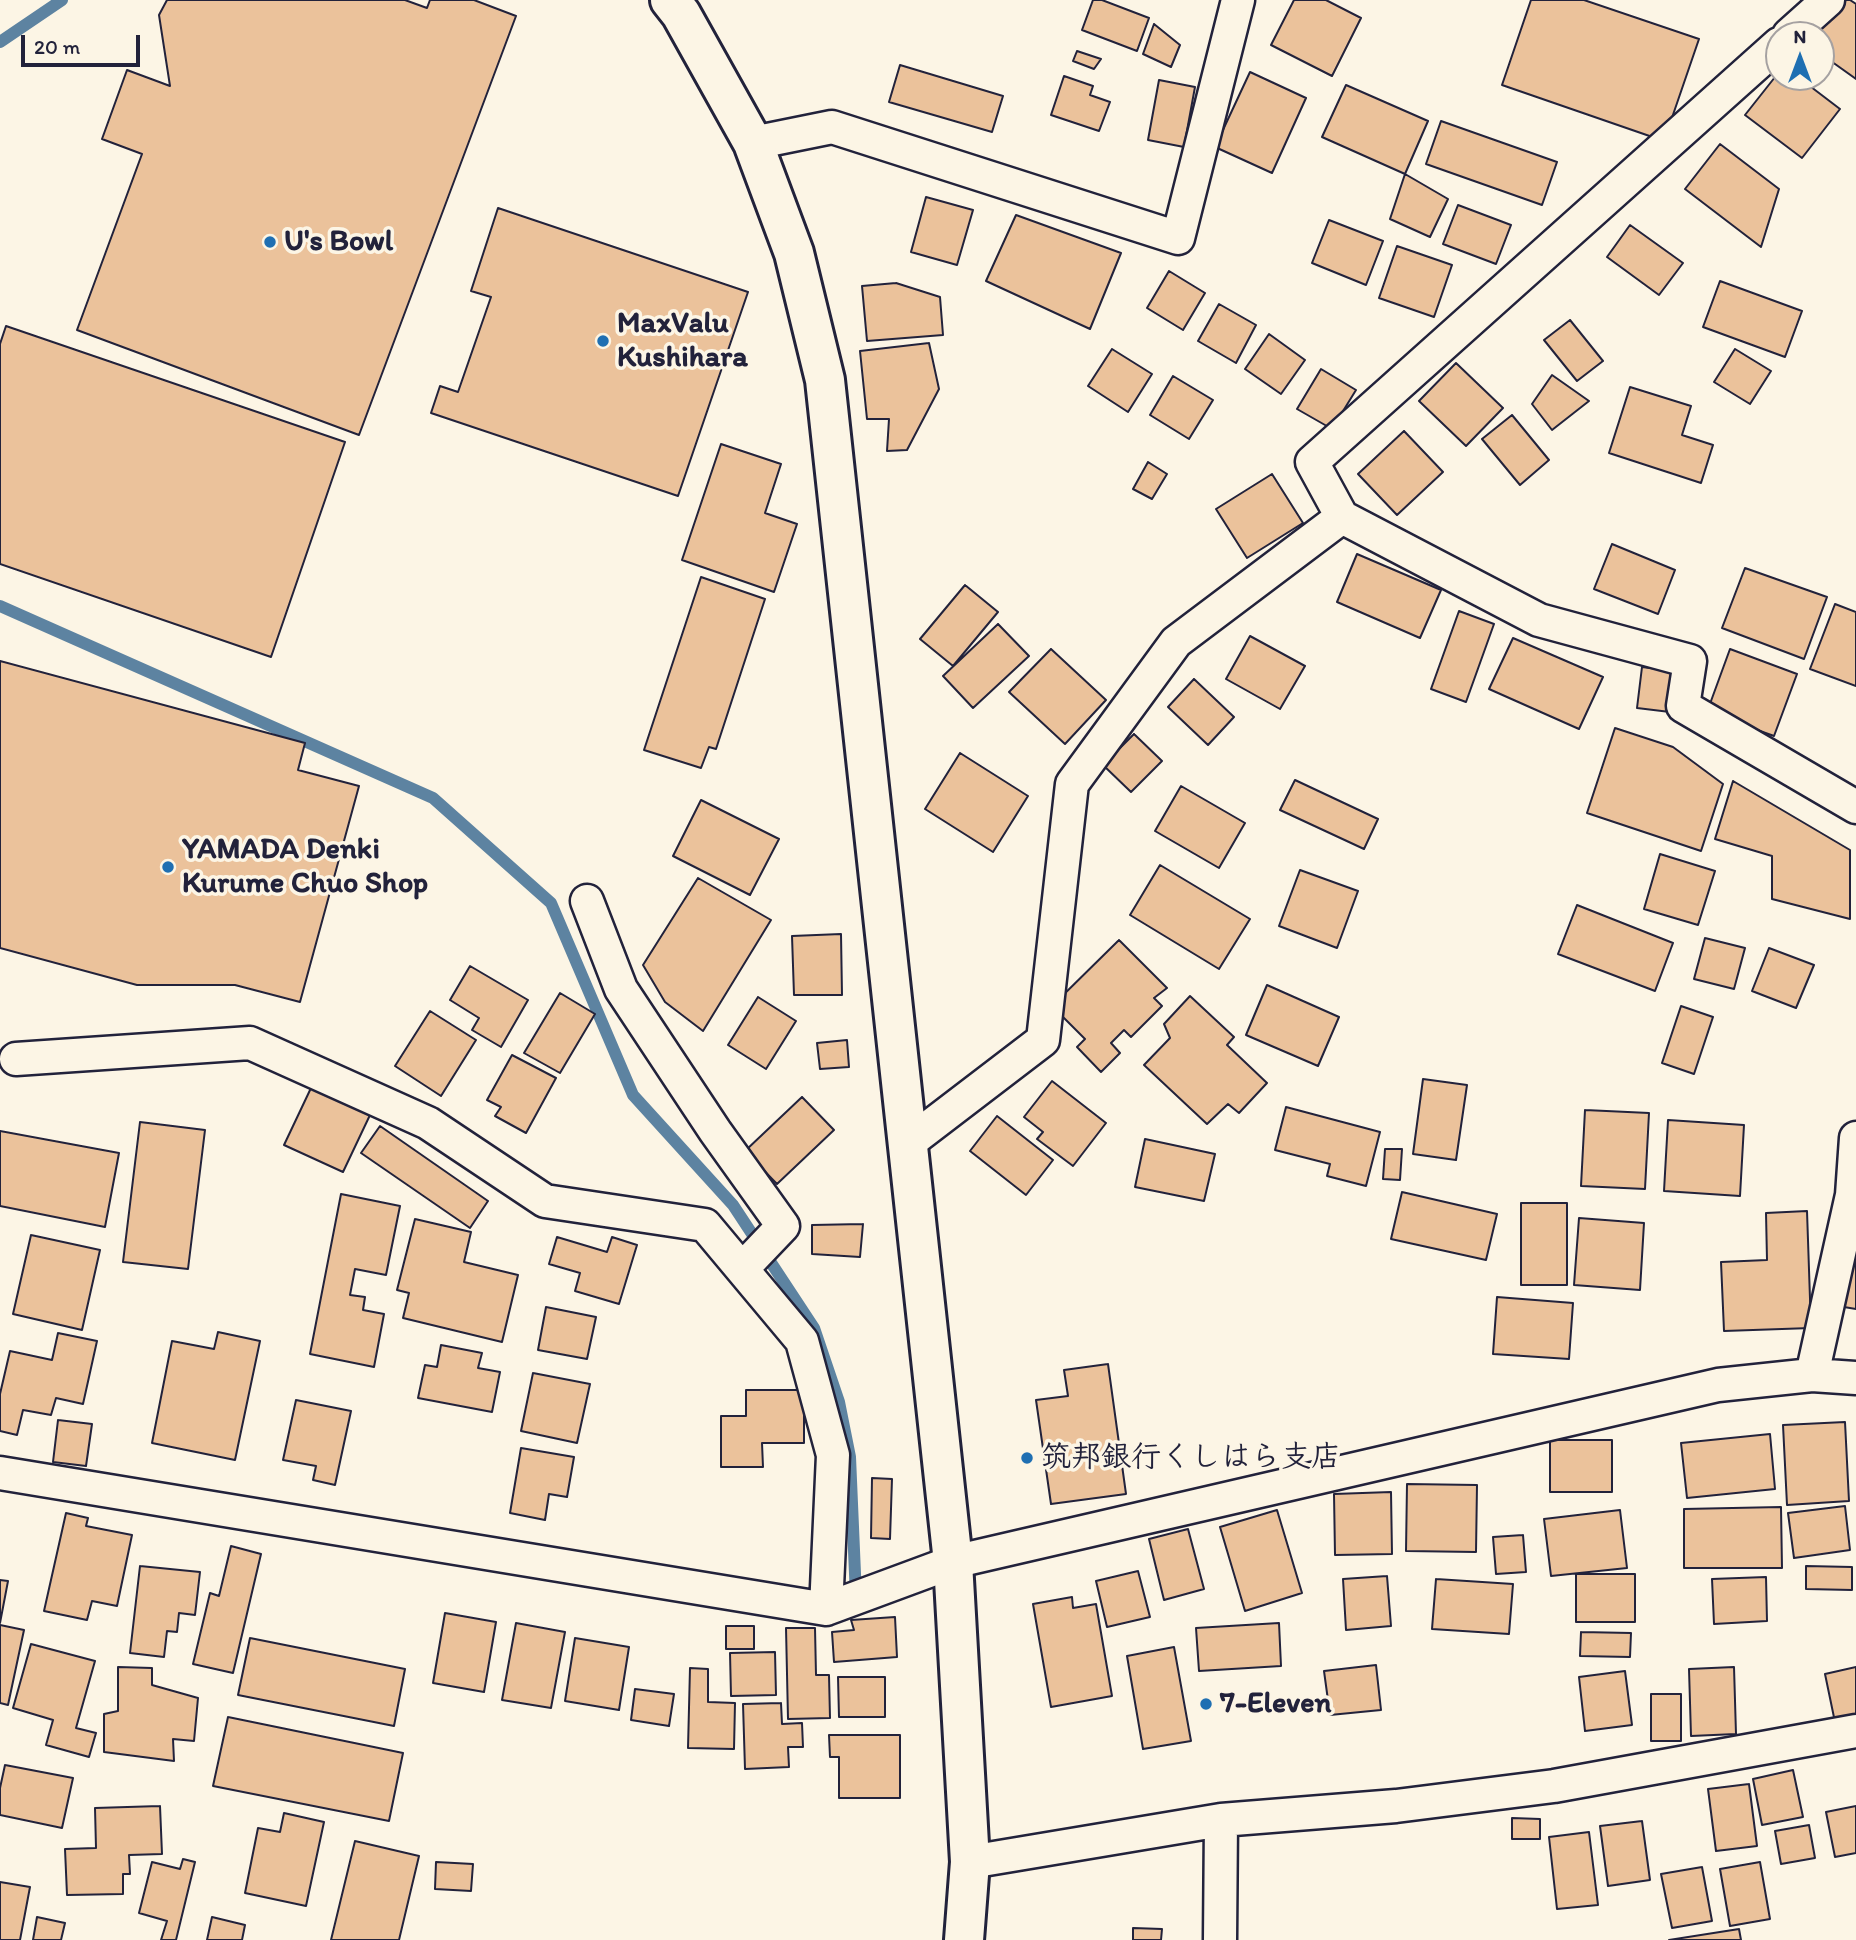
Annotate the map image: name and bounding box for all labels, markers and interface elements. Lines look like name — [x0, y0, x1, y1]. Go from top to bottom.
scale bar — [24, 21, 144, 65]
north arrow — [1765, 21, 1835, 91]
text: N — [1794, 25, 1806, 48]
text: 20 m — [34, 34, 80, 59]
place label: U's Bowl — [284, 224, 393, 260]
marker: U's Bowl — [262, 234, 278, 250]
place label: MaxValu Kushihara — [617, 306, 748, 376]
marker: MaxValu Kushihara — [595, 333, 611, 349]
place label: YAMADA Denki Kurume Chuo Shop — [182, 832, 428, 902]
marker: YAMADA Denki Kurume Chuo Shop — [160, 859, 176, 875]
place label: 筑邦銀行くしはら支店 — [1041, 1440, 1341, 1476]
marker: 筑邦銀行くしはら支店 — [1019, 1450, 1035, 1466]
place label: 7-Eleven — [1220, 1686, 1331, 1722]
marker: 7-Eleven — [1198, 1696, 1214, 1712]

